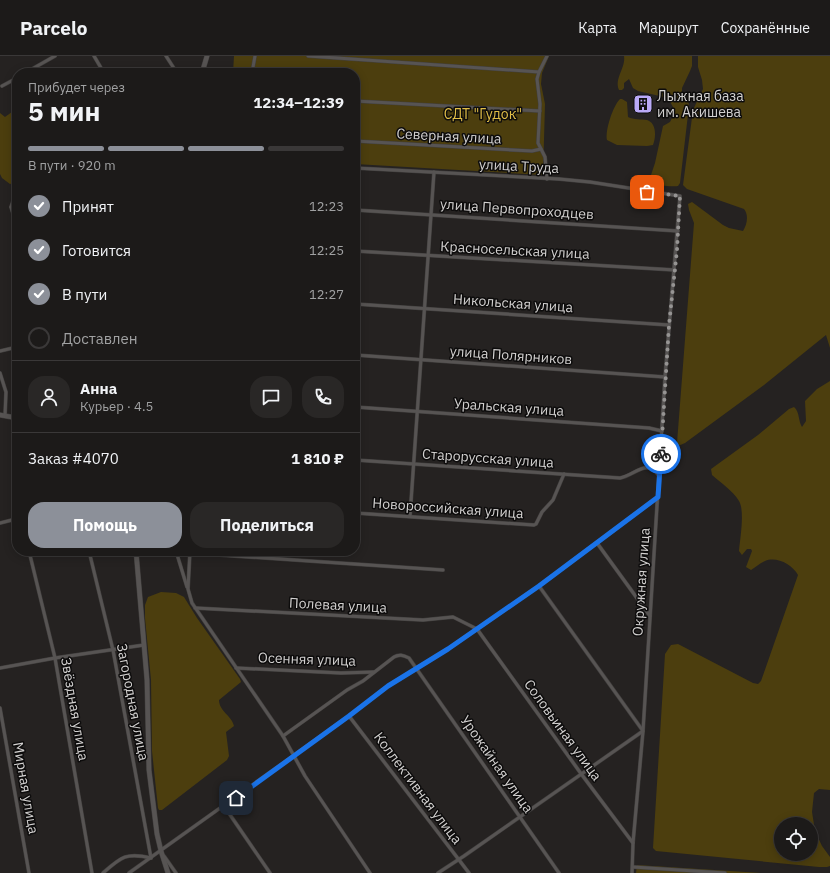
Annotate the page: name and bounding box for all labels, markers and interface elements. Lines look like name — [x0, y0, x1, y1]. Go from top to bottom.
text: Parcelo — [20, 16, 87, 40]
text: Карта — [578, 19, 617, 37]
text: Маршрут — [639, 19, 699, 37]
text: Сохранённые — [721, 19, 810, 37]
text: Прибудет через — [28, 79, 125, 96]
place label: Лыжная база им. Акишева — [657, 87, 744, 121]
text: 12:34–12:39 — [253, 93, 344, 112]
building icon: Лыжная база им. Акишева — [632, 93, 654, 115]
text: 5 мин — [28, 94, 100, 128]
park label: СДТ "Гудок" — [444, 105, 522, 123]
street label: Северная улица — [396, 124, 503, 148]
street label: улица Труда — [479, 155, 560, 177]
text: В пути · 920 m — [28, 157, 116, 174]
pin — [630, 175, 664, 209]
icon: bag — [636, 181, 658, 203]
icon: check — [28, 195, 50, 217]
street label: улица Первопроходцев — [440, 195, 594, 223]
text: Принят — [62, 197, 114, 216]
text: 12:23 — [309, 198, 344, 215]
street label: Красносельская улица — [440, 237, 591, 263]
icon: check — [28, 239, 50, 261]
text: Готовится — [62, 241, 131, 260]
text: 12:25 — [309, 242, 344, 259]
icon: check — [28, 283, 50, 305]
text: В пути — [62, 285, 107, 304]
text: 12:27 — [309, 286, 344, 303]
street label: Никольская улица — [452, 290, 574, 316]
text: Доставлен — [62, 329, 138, 348]
street label: улица Полярников — [449, 342, 573, 368]
button: person — [28, 376, 70, 418]
button: chat — [250, 376, 292, 418]
button: phone — [302, 376, 344, 418]
text: Анна — [80, 379, 117, 398]
street label: Уральская улица — [453, 394, 565, 420]
text: Курьер · 4.5 — [80, 398, 153, 415]
courier — [641, 434, 681, 474]
icon: bike — [650, 443, 672, 465]
street label: Старорусская улица — [422, 444, 555, 472]
text: Заказ #4070 — [28, 449, 119, 468]
text: 1 810 ₽ — [291, 449, 344, 468]
street label: Новороссийская улица — [372, 494, 525, 522]
button: Помощь — [28, 502, 182, 548]
button: Поделиться — [190, 502, 344, 548]
street label: Окружная улица — [628, 527, 654, 637]
street label: Полевая улица — [289, 593, 388, 617]
street label: Загородная улица — [113, 642, 153, 763]
street label: Осенняя улица — [258, 648, 357, 670]
street label: Звёздная улица — [57, 656, 93, 763]
street label: Соловьиная улица — [520, 676, 606, 785]
street label: Урожайная улица — [457, 712, 538, 817]
street label: Коллективная улица — [370, 728, 466, 848]
street label: Мирная улица — [9, 741, 43, 836]
pin — [219, 781, 253, 815]
icon: home — [225, 787, 247, 809]
map controls — [774, 817, 818, 861]
button: locate — [774, 817, 818, 861]

